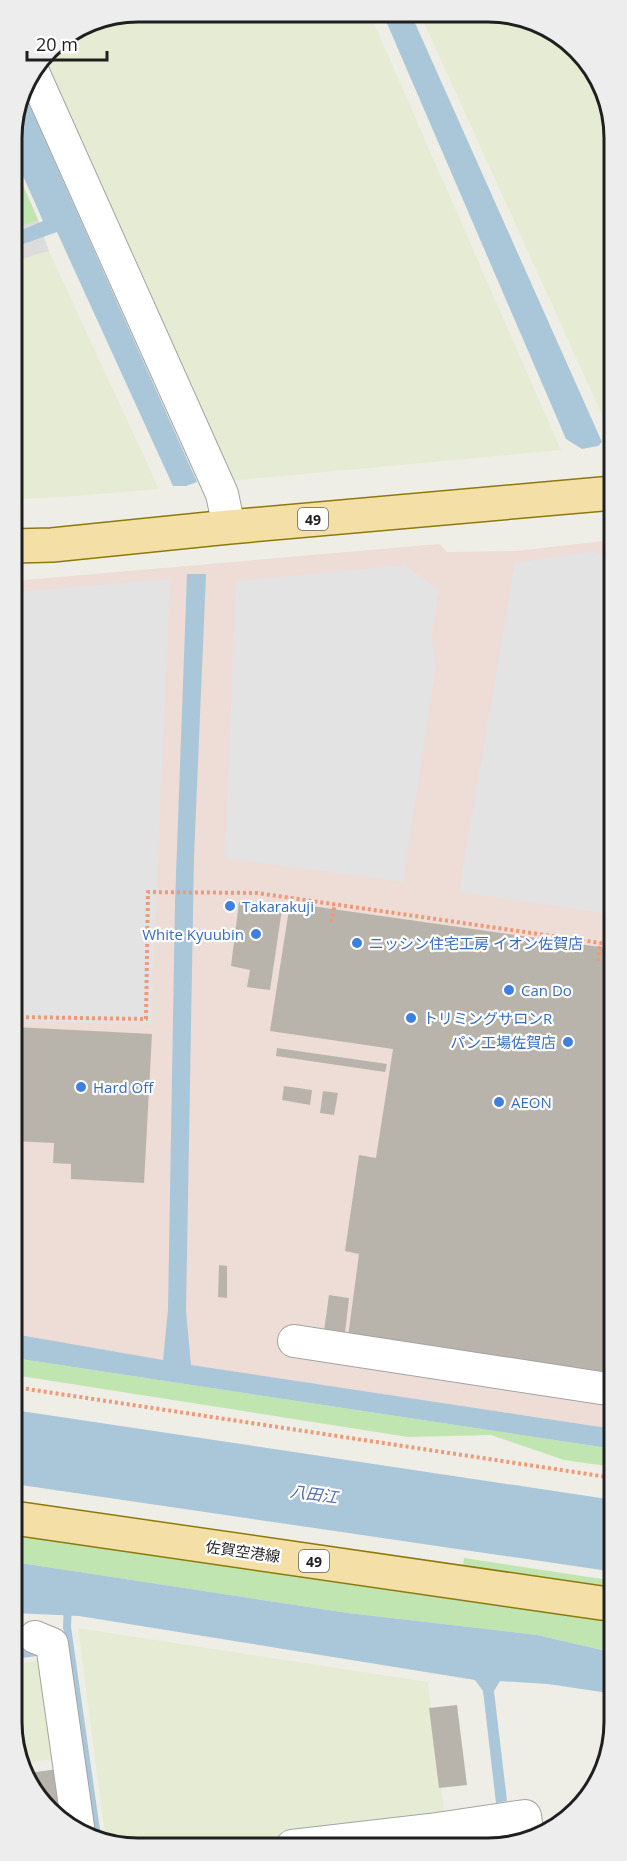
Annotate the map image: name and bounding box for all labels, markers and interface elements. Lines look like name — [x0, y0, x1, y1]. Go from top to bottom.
scale bar — [27, 24, 106, 62]
text: 20 m — [36, 32, 78, 56]
road number: 49 — [298, 508, 328, 530]
place label: Takarakuji — [242, 896, 314, 916]
marker: Takarakuji — [223, 899, 237, 913]
place label: White Kyuubin — [142, 924, 244, 944]
marker: White Kyuubin — [249, 927, 263, 941]
place label: ニッシン住宅工房 イオン佐賀店 — [369, 933, 583, 953]
marker: ニッシン住宅工房 イオン佐賀店 — [350, 936, 364, 950]
place label: Can Do — [521, 980, 572, 1000]
marker: Can Do — [502, 983, 516, 997]
place label: トリミングサロンR — [423, 1008, 553, 1028]
marker: トリミングサロンR — [404, 1011, 418, 1025]
place label: パン工場佐賀店 — [450, 1032, 556, 1052]
marker: パン工場佐賀店 — [561, 1035, 575, 1049]
place label: Hard Off — [93, 1077, 154, 1097]
marker: Hard Off — [74, 1080, 88, 1094]
place label: AEON — [511, 1092, 552, 1112]
marker: AEON — [492, 1095, 506, 1109]
water label: 八田江 — [289, 1480, 341, 1509]
street label: 佐賀空港線 — [204, 1536, 282, 1566]
road number: 49 — [299, 1550, 329, 1572]

